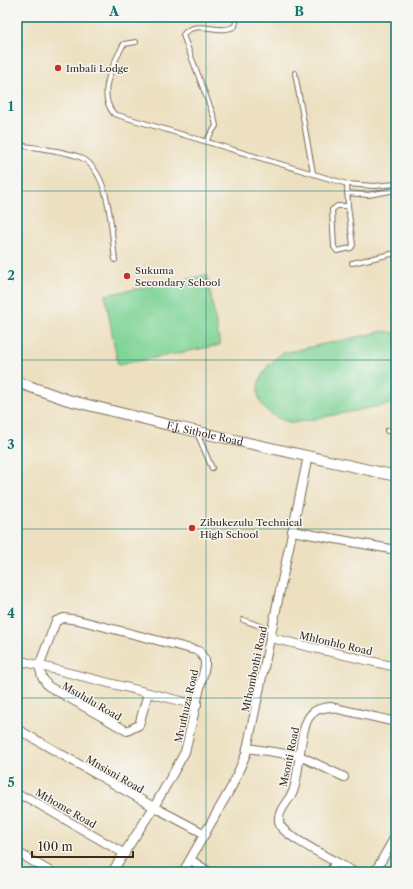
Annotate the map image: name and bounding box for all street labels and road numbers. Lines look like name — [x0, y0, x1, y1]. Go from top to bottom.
street label: F.J. Sithole Road — [165, 419, 244, 449]
street label: Mthombothi Road — [239, 625, 270, 713]
street label: Mhlonhlo Road — [298, 629, 374, 658]
street label: Mvuthuza Road — [172, 668, 201, 744]
street label: Msululu Road — [60, 679, 124, 724]
street label: Msonti Road — [277, 726, 302, 788]
street label: Mnsisni Road — [83, 753, 146, 796]
street label: Mthome Road — [33, 786, 99, 831]

